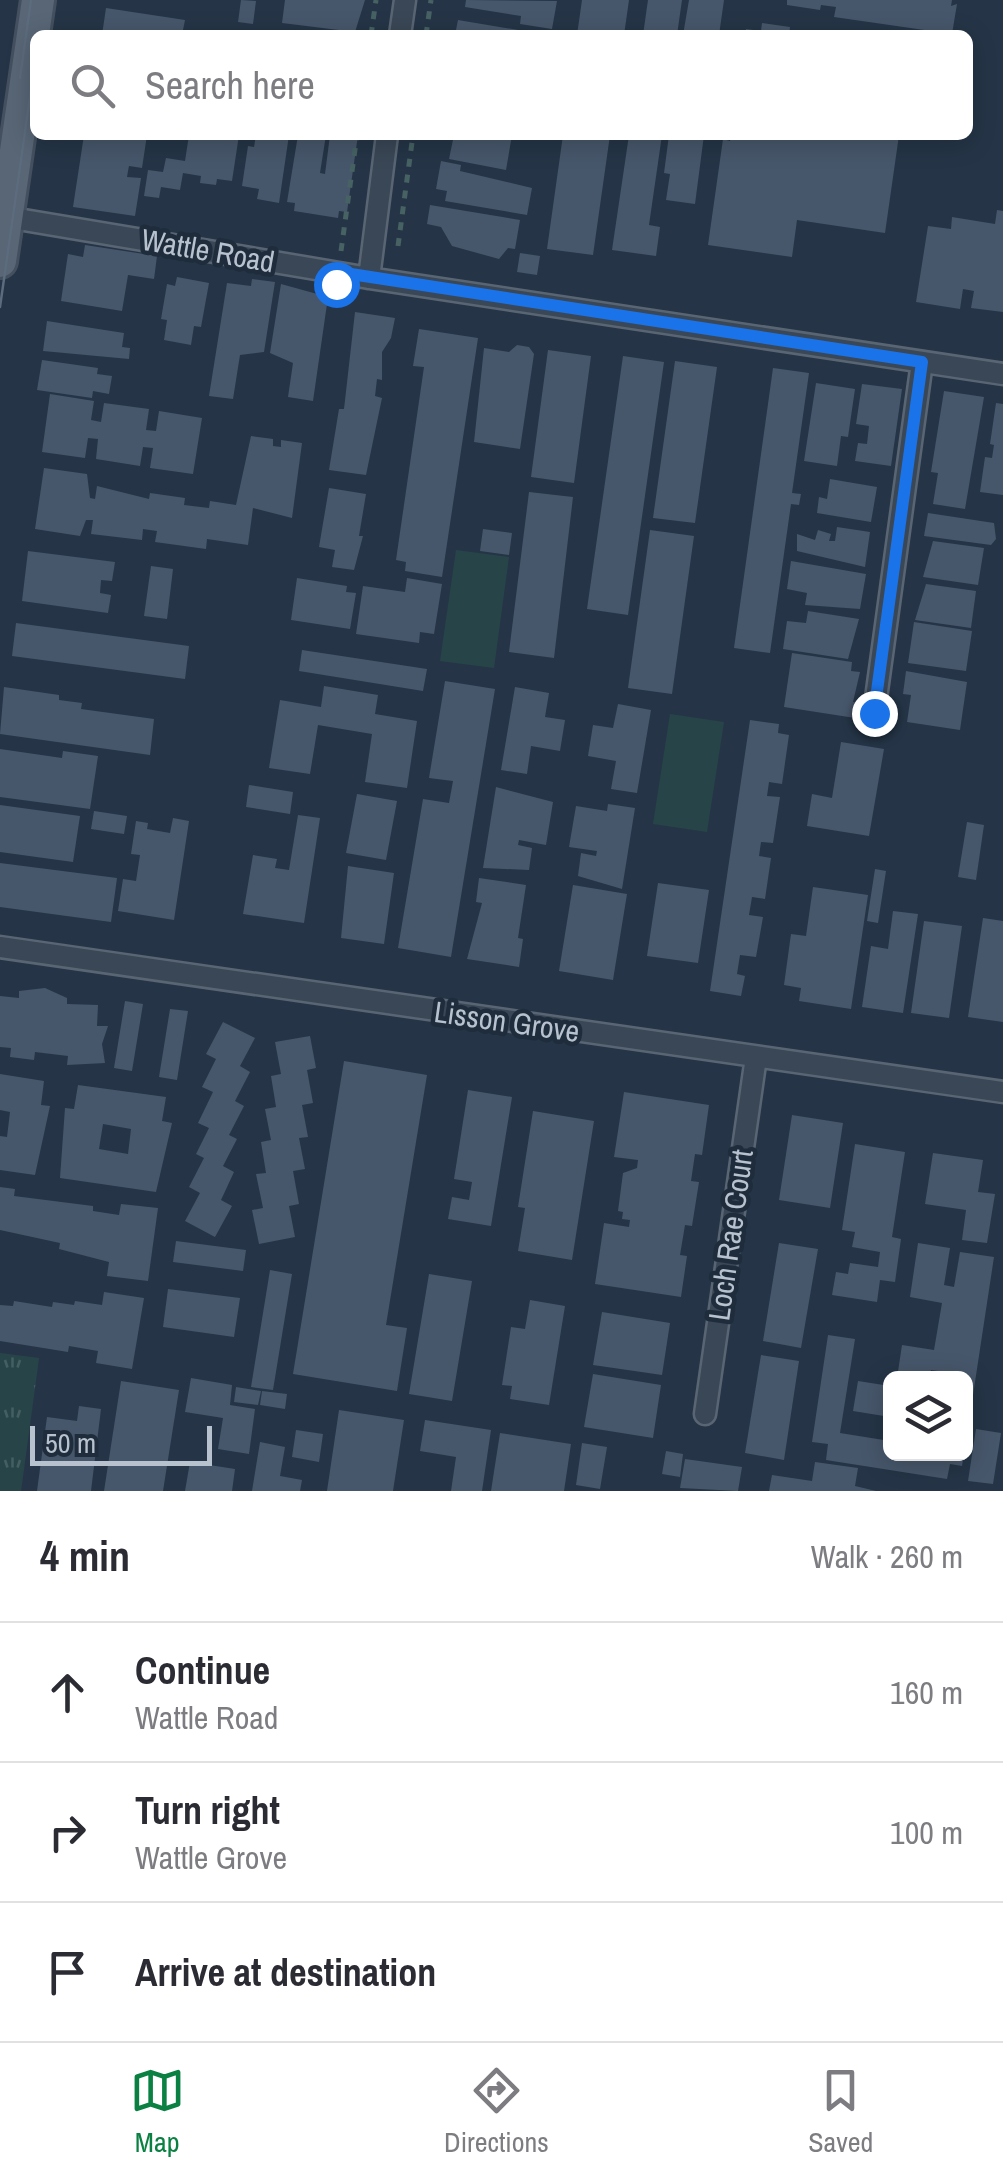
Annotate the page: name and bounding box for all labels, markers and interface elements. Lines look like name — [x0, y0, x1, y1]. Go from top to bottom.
search box — [30, 30, 973, 140]
icon: search — [65, 58, 120, 113]
text: Search here — [145, 60, 315, 111]
street label: Wattle Road — [138, 219, 278, 281]
route start — [314, 262, 360, 308]
route end — [852, 691, 898, 737]
street label: Lisson Grove — [432, 991, 582, 1051]
street label: Loch Rae Court — [698, 1147, 762, 1323]
map controls — [883, 1371, 973, 1461]
button: layers — [883, 1371, 973, 1461]
scale bar — [30, 1421, 212, 1466]
text: 50 m — [45, 1424, 96, 1462]
text: 4 min — [40, 1528, 130, 1584]
text: Walk · 260 m — [811, 1535, 963, 1578]
text: Continue — [135, 1645, 270, 1696]
icon: ahead — [40, 1665, 95, 1720]
text: 160 m — [890, 1671, 963, 1714]
text: Wattle Road — [135, 1696, 278, 1739]
text: Turn right — [135, 1785, 280, 1836]
icon: right — [40, 1805, 95, 1860]
text: 100 m — [890, 1811, 963, 1854]
text: Wattle Grove — [135, 1836, 287, 1879]
icon: arrive — [40, 1945, 95, 2000]
text: Arrive at destination — [135, 1947, 436, 1998]
tab: Map — [130, 2063, 185, 2161]
tab: Directions — [444, 2063, 549, 2161]
tab: Saved — [808, 2063, 873, 2161]

